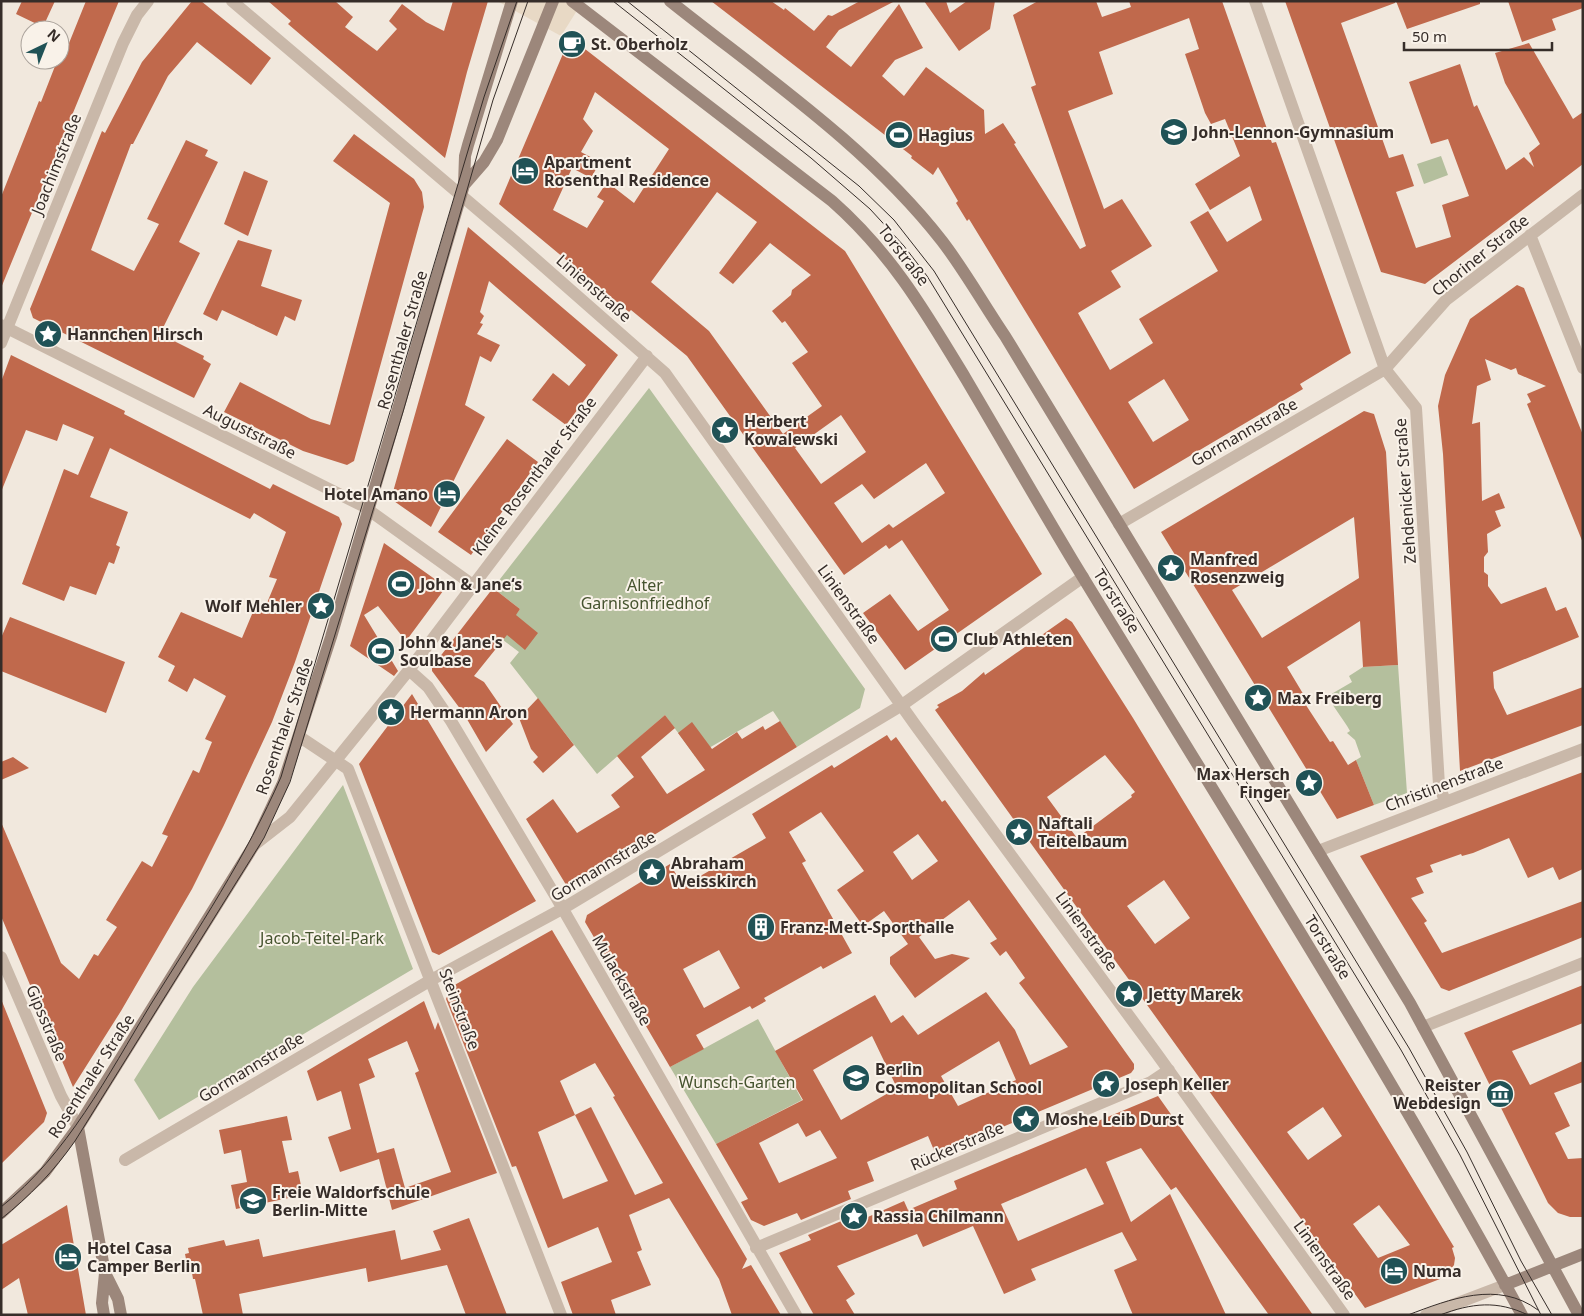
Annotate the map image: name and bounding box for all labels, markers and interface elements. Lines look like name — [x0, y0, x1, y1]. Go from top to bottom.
north arrow — [20, 20, 70, 70]
scale bar — [1404, 20, 1552, 52]
text: N — [44, 24, 65, 46]
text: 50 m — [1412, 26, 1447, 46]
cafe icon: St. Oberholz — [557, 29, 587, 59]
place label: St. Oberholz — [591, 33, 688, 55]
street label: Joachimstraße — [25, 110, 86, 220]
school or university icon: John-Lennon-Gymnasium — [1159, 117, 1189, 147]
sports icon: Hagius — [884, 120, 914, 150]
place label: John-Lennon-Gymnasium — [1191, 121, 1394, 143]
place label: Hagius — [918, 124, 973, 146]
place label: Apartment Rosenthal Residence — [544, 151, 709, 191]
hotel icon: Apartment Rosenthal Residence — [510, 156, 540, 186]
street label: Choriner Straße — [1427, 209, 1533, 301]
street label: Torstraße — [873, 220, 935, 290]
street label: Linienstraße — [552, 249, 636, 327]
street label: Rosenthaler Straße — [372, 268, 432, 412]
place icon: Hannchen Hirsch — [33, 319, 63, 349]
place label: Hannchen Hirsch — [67, 323, 203, 345]
street label: Kleine Rosenthaler Straße — [467, 392, 601, 560]
street label: Gormannstraße — [1187, 393, 1301, 471]
street label: Auguststraße — [200, 398, 300, 464]
place label: Herbert Kowalewski — [744, 410, 838, 450]
place icon: Herbert Kowalewski — [710, 415, 740, 445]
street label: Zehdenicker Straße — [1389, 417, 1421, 565]
hotel icon: Hotel Amano — [432, 479, 462, 509]
place label: Hotel Amano — [324, 483, 428, 505]
place label: Manfred Rosenzweig — [1190, 548, 1285, 588]
place icon: Manfred Rosenzweig — [1156, 553, 1186, 583]
street label: Linienstraße — [813, 560, 885, 648]
street label: Torstraße — [1089, 565, 1145, 637]
sports icon: John & Jane‘s — [386, 569, 416, 599]
place label: John & Jane‘s — [418, 573, 522, 595]
park label: Alter Garnisonfriedhof — [581, 574, 711, 614]
place icon: Wolf Mehler — [306, 591, 336, 621]
place label: Wolf Mehler — [205, 595, 302, 617]
sports icon: Club Athleten — [929, 624, 959, 654]
place label: Club Athleten — [963, 628, 1072, 650]
place label: John & Jane's Soulbase — [398, 631, 503, 671]
sports icon: John & Jane's Soulbase — [366, 636, 396, 666]
street label: Rosenthaler Straße — [250, 654, 318, 798]
place icon: Max Freiberg — [1243, 683, 1273, 713]
place label: Max Freiberg — [1277, 687, 1382, 709]
place icon: Hermann Aron — [376, 697, 406, 727]
place label: Hermann Aron — [410, 701, 527, 723]
street label: Christinenstraße — [1382, 751, 1506, 817]
place label: Max Hersch Finger — [1196, 763, 1290, 803]
place icon: Max Hersch Finger — [1294, 768, 1324, 798]
place label: Naftali Teitelbaum — [1038, 812, 1127, 852]
place icon: Naftali Teitelbaum — [1004, 817, 1034, 847]
street label: Gormannstraße — [546, 826, 660, 906]
place label: Abraham Weisskirch — [671, 852, 757, 892]
place icon: Abraham Weisskirch — [637, 857, 667, 887]
street label: Linienstraße — [1051, 887, 1123, 975]
street label: Torstraße — [1300, 911, 1356, 983]
building icon: Franz-Mett-Sporthalle — [746, 912, 776, 942]
place label: Franz-Mett-Sporthalle — [780, 916, 954, 938]
park label: Jacob-Teitel-Park — [258, 927, 384, 949]
street label: Mulackstraße — [587, 931, 657, 1029]
street label: Steinstraße — [434, 965, 486, 1053]
place icon: Jetty Marek — [1114, 979, 1144, 1009]
street label: Gipsstraße — [21, 981, 73, 1065]
place label: Jetty Marek — [1146, 983, 1241, 1005]
street label: Rosenthaler Straße — [43, 1010, 139, 1142]
street label: Gormannstraße — [194, 1027, 308, 1107]
place label: Berlin Cosmopolitan School — [875, 1058, 1042, 1098]
school or university icon: Berlin Cosmopolitan School — [841, 1063, 871, 1093]
place icon: Joseph Keller — [1091, 1069, 1121, 1099]
park label: Wunsch-Garten — [679, 1071, 795, 1093]
place label: Joseph Keller — [1123, 1073, 1229, 1095]
place label: Reister Webdesign — [1393, 1074, 1481, 1114]
museum icon: Reister Webdesign — [1485, 1079, 1515, 1109]
place icon: Moshe Leib Durst — [1011, 1104, 1041, 1134]
place label: Moshe Leib Durst — [1045, 1108, 1184, 1130]
street label: Rückerstraße — [907, 1116, 1007, 1176]
place label: Freie Waldorfschule Berlin-Mitte — [272, 1181, 430, 1221]
school or university icon: Freie Waldorfschule Berlin-Mitte — [238, 1186, 268, 1216]
place icon: Rassia Chilmann — [839, 1201, 869, 1231]
place label: Rassia Chilmann — [873, 1205, 1004, 1227]
street label: Linienstraße — [1289, 1216, 1361, 1304]
place label: Hotel Casa Camper Berlin — [87, 1237, 201, 1277]
hotel icon: Hotel Casa Camper Berlin — [53, 1242, 83, 1272]
hotel icon: Numa — [1379, 1256, 1409, 1286]
place label: Numa — [1413, 1260, 1462, 1282]

